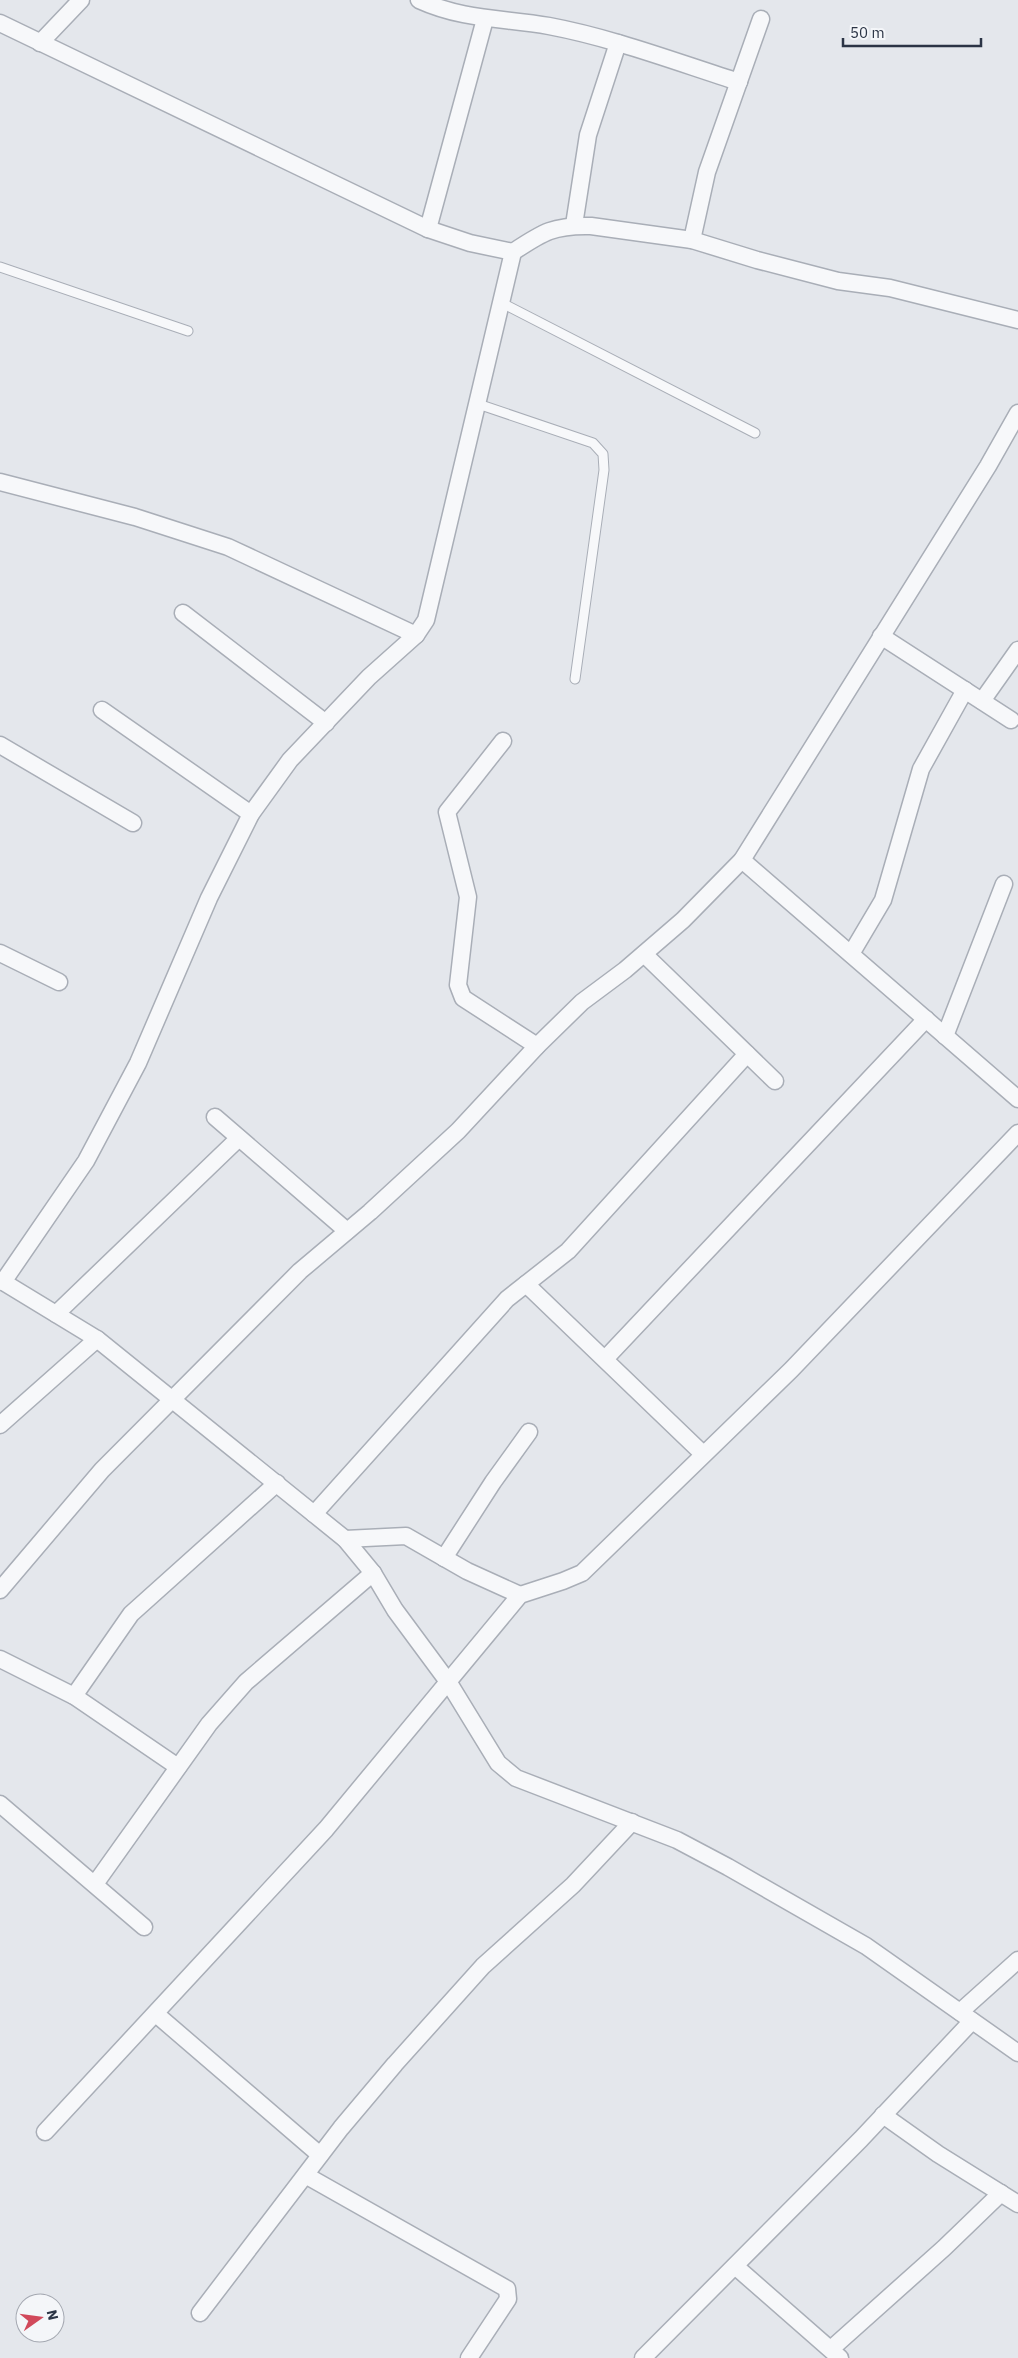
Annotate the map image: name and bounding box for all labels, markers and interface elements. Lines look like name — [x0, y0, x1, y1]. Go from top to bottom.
scale bar — [843, 15, 980, 47]
text: 50 m — [850, 23, 885, 42]
north arrow — [15, 2293, 65, 2343]
text: N — [43, 2308, 63, 2322]

